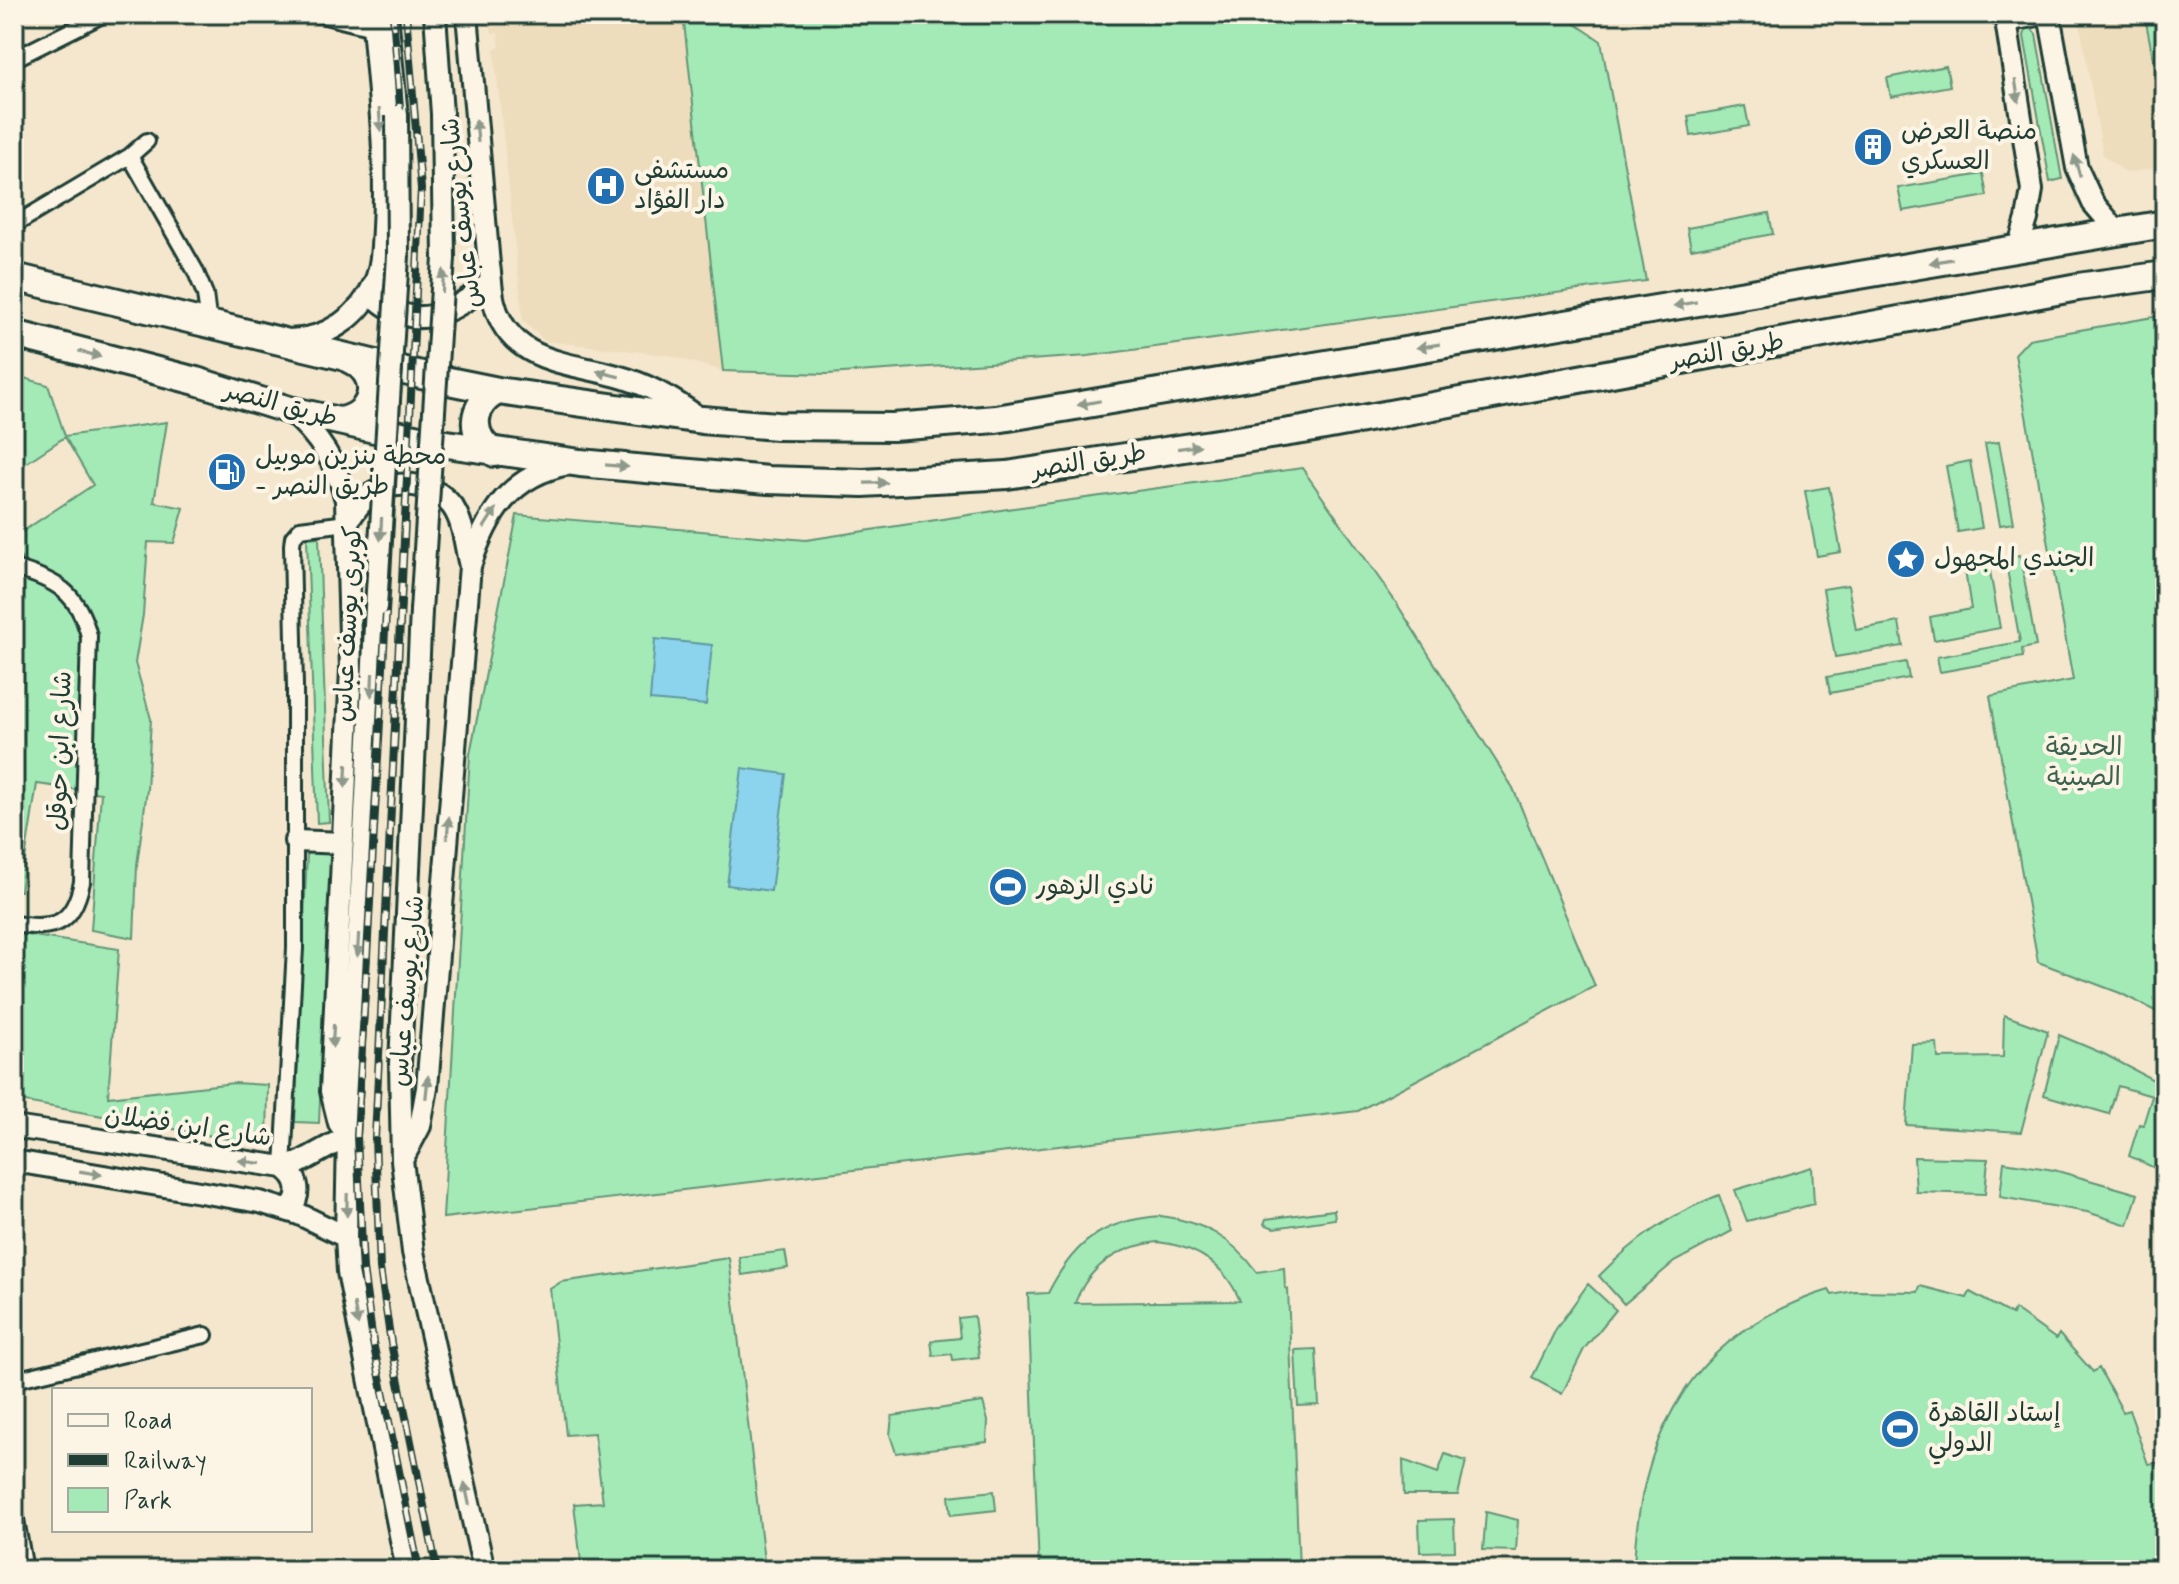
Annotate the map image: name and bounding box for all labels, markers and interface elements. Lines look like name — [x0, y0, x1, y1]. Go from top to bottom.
one-way arrow — [2011, 79, 2024, 104]
one-way arrow — [374, 108, 387, 133]
place label: منصة العرض العسكري — [1901, 115, 2037, 179]
street label: شارع يوسف عباس — [433, 116, 491, 310]
one-way arrow — [470, 118, 483, 143]
building icon: منصة العرض العسكري — [1852, 126, 1894, 168]
one-way arrow — [2070, 153, 2083, 177]
place label: مستشفى دار الفؤاد — [634, 154, 729, 218]
hospital icon: مستشفى دار الفؤاد — [585, 165, 627, 207]
one-way arrow — [1928, 256, 1953, 268]
one-way arrow — [436, 268, 449, 293]
one-way arrow — [1672, 298, 1697, 311]
street label: طريق النصر — [1665, 325, 1787, 379]
one-way arrow — [1415, 340, 1440, 353]
one-way arrow — [77, 348, 102, 360]
one-way arrow — [595, 367, 620, 379]
street label: طريق النصر — [219, 373, 341, 436]
one-way arrow — [1076, 397, 1101, 410]
street label: طريق النصر — [1027, 436, 1149, 488]
place label: محطة بنزين موبيل - طريق النصر — [255, 440, 446, 504]
one-way arrow — [1177, 440, 1202, 453]
fuel station icon: محطة بنزين موبيل - طريق النصر — [206, 451, 248, 493]
one-way arrow — [604, 460, 629, 473]
one-way arrow — [864, 477, 889, 489]
one-way arrow — [483, 507, 498, 528]
one-way arrow — [374, 517, 387, 542]
street label: كوبرى يوسف عباس — [327, 525, 371, 723]
place icon: الجندي المجهول — [1885, 538, 1927, 580]
place label: الجندي المجهول — [1934, 542, 2094, 576]
street label: شارع ابن حوقل — [41, 670, 81, 832]
one-way arrow — [365, 673, 378, 698]
park label: الحديقة الصينية — [2046, 731, 2122, 795]
one-way arrow — [339, 764, 352, 789]
one-way arrow — [442, 815, 455, 840]
sports icon: نادي الزهور — [987, 866, 1029, 908]
place label: نادي الزهور — [1035, 870, 1154, 904]
street label: شارع يوسف عباس — [383, 894, 433, 1088]
one-way arrow — [352, 933, 365, 958]
one-way arrow — [326, 1024, 339, 1049]
one-way arrow — [420, 1075, 433, 1100]
street label: شارع ابن فضلان — [102, 1098, 274, 1156]
one-way arrow — [237, 1155, 262, 1168]
one-way arrow — [79, 1167, 104, 1179]
one-way arrow — [340, 1193, 353, 1218]
one-way arrow — [351, 1302, 363, 1327]
legend — [52, 1388, 312, 1532]
place label: إستاد القاهرة الدولي — [1928, 1397, 2060, 1465]
text: Road — [124, 1406, 172, 1437]
sports icon: إستاد القاهرة الدولي — [1879, 1408, 1921, 1450]
text: Railway — [124, 1446, 207, 1477]
one-way arrow — [461, 1481, 473, 1506]
text: Park — [124, 1486, 172, 1517]

